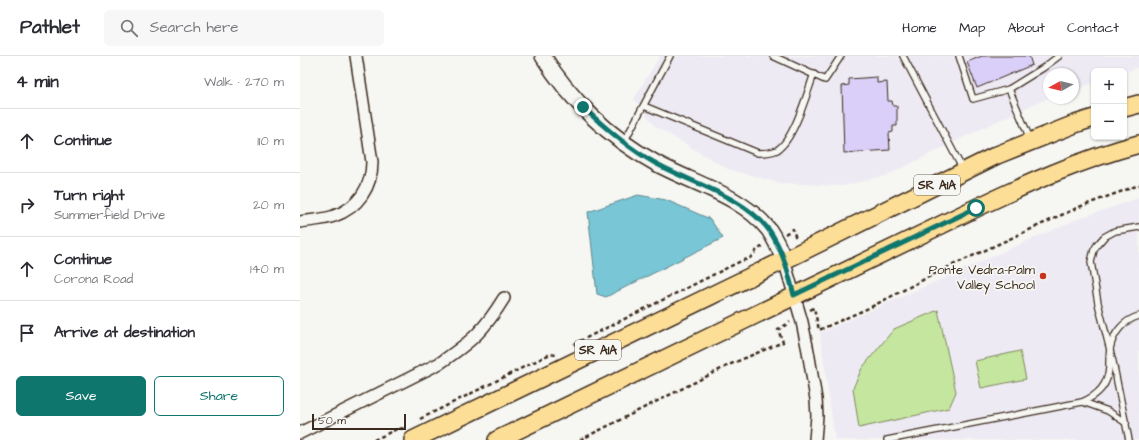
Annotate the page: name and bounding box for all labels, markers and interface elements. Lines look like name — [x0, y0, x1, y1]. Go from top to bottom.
search box — [104, 10, 384, 46]
text: Pathlet — [20, 14, 80, 41]
icon: search — [118, 17, 140, 39]
text: Search here — [150, 17, 238, 38]
text: Home — [902, 18, 937, 38]
text: Map — [959, 18, 985, 38]
text: About — [1007, 18, 1045, 38]
text: Contact — [1067, 18, 1119, 38]
north arrow — [1043, 68, 1079, 104]
map controls — [1091, 68, 1127, 140]
button: + — [1091, 68, 1127, 104]
text: 4 min — [16, 70, 59, 94]
text: Walk · 270 m — [204, 73, 284, 91]
route end — [574, 98, 592, 116]
button: − — [1091, 104, 1127, 140]
icon: ahead — [16, 130, 38, 152]
text: Continue — [54, 130, 112, 151]
text: 110 m — [257, 132, 284, 150]
road number: SR A1A — [914, 175, 960, 195]
text: Turn right — [54, 185, 125, 206]
icon: right — [16, 194, 38, 216]
text: 20 m — [253, 196, 284, 214]
route start — [967, 199, 985, 217]
text: Summerfield Drive — [54, 206, 165, 224]
text: Continue — [54, 249, 112, 270]
icon: ahead — [16, 258, 38, 280]
text: 140 m — [250, 260, 284, 278]
place label: Ponte Vedra-Palm Valley School — [929, 261, 1036, 295]
text: Corona Road — [54, 270, 133, 288]
marker: Ponte Vedra-Palm Valley School — [1038, 271, 1048, 281]
icon: arrive — [16, 322, 38, 344]
text: Arrive at destination — [54, 322, 195, 343]
road number: SR A1A — [575, 340, 621, 360]
button: Save — [16, 376, 146, 416]
button: Share — [154, 376, 284, 416]
scale bar — [312, 412, 406, 431]
text: 50 m — [318, 413, 346, 428]

